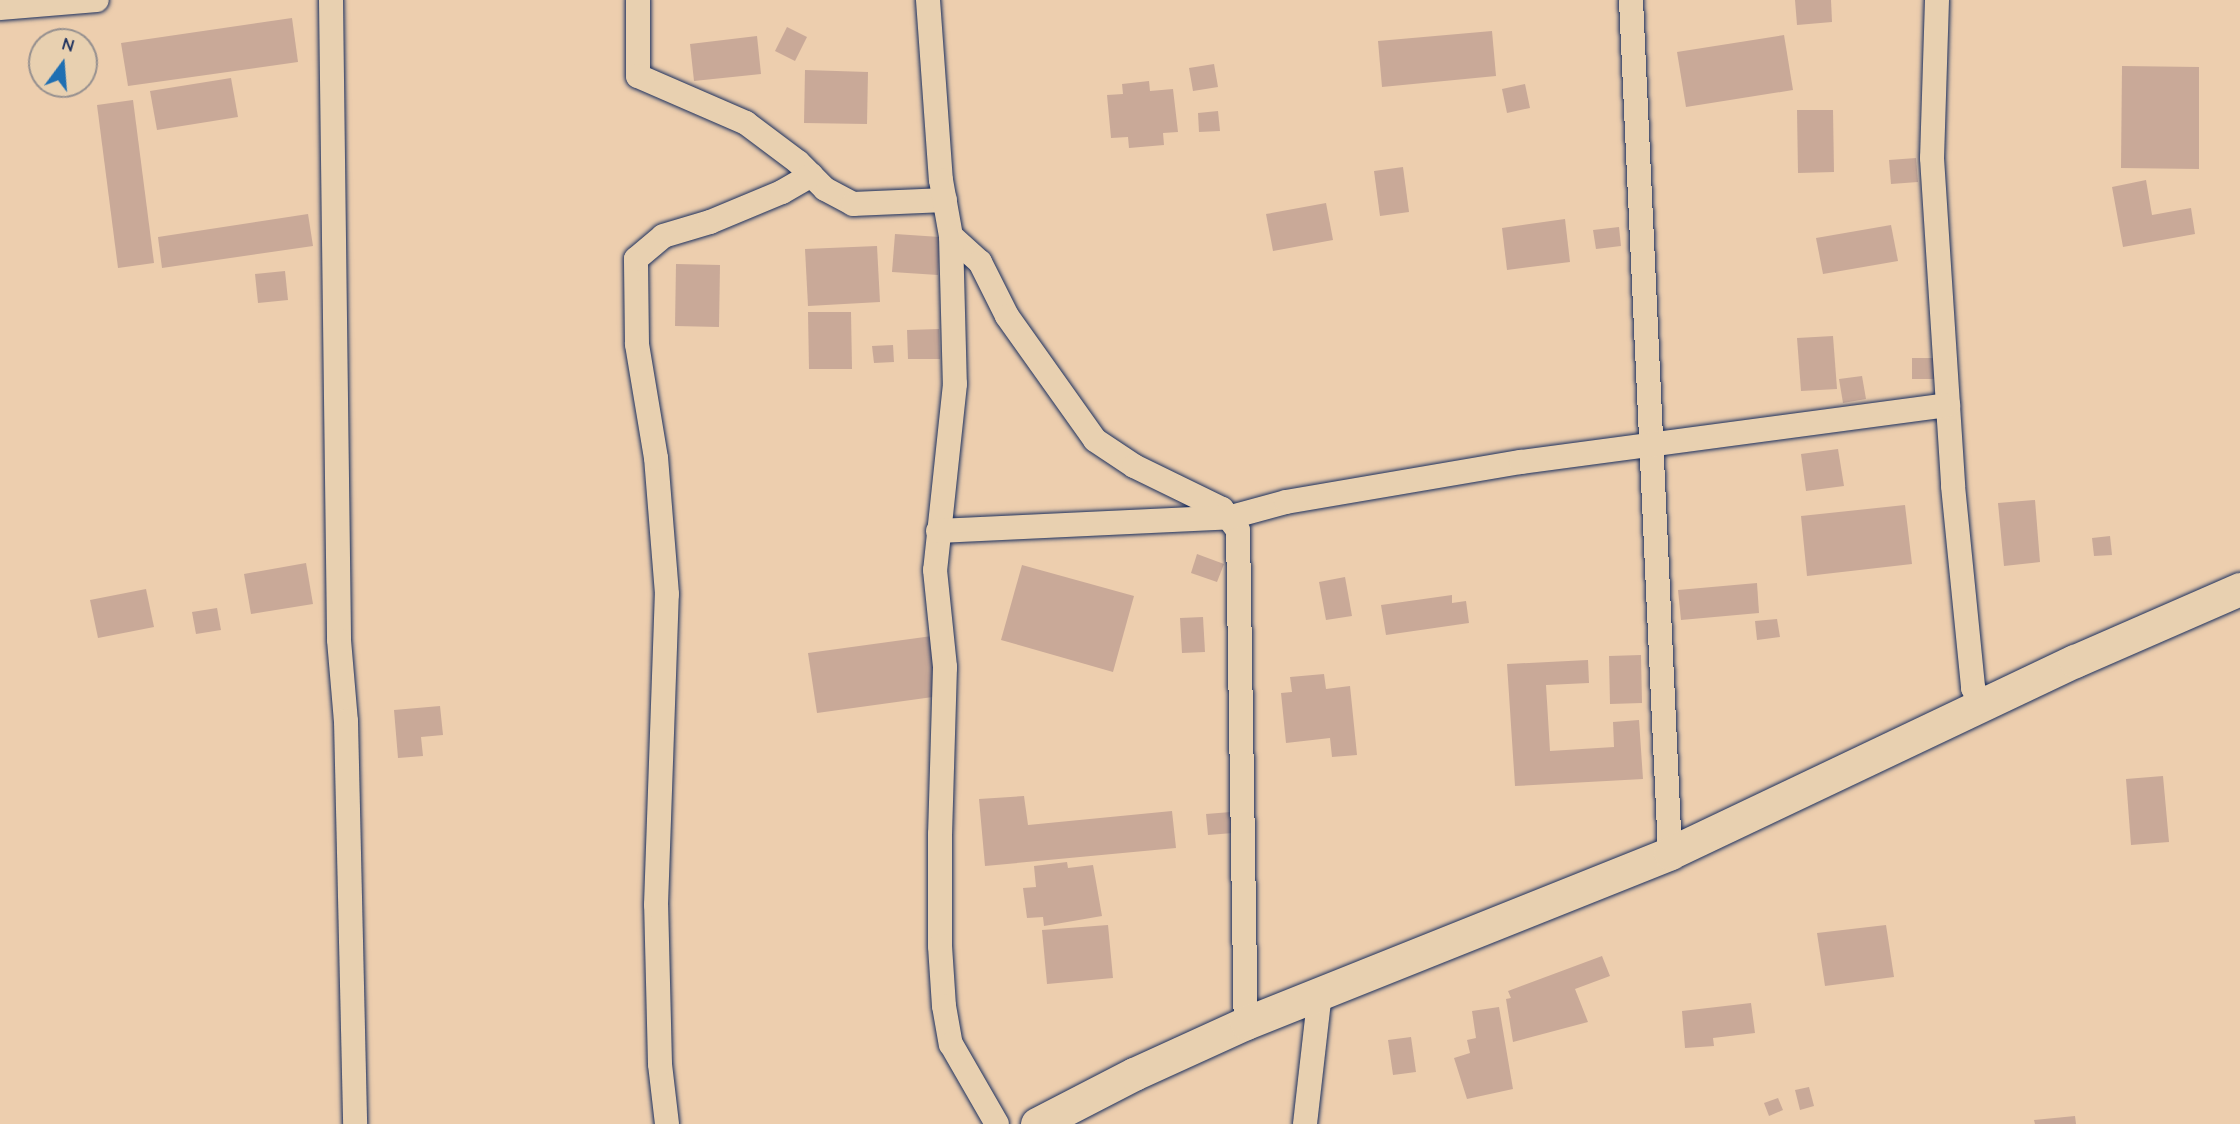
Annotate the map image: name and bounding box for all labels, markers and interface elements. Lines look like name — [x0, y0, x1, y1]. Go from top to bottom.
north arrow — [28, 28, 98, 98]
text: N — [59, 32, 77, 57]

